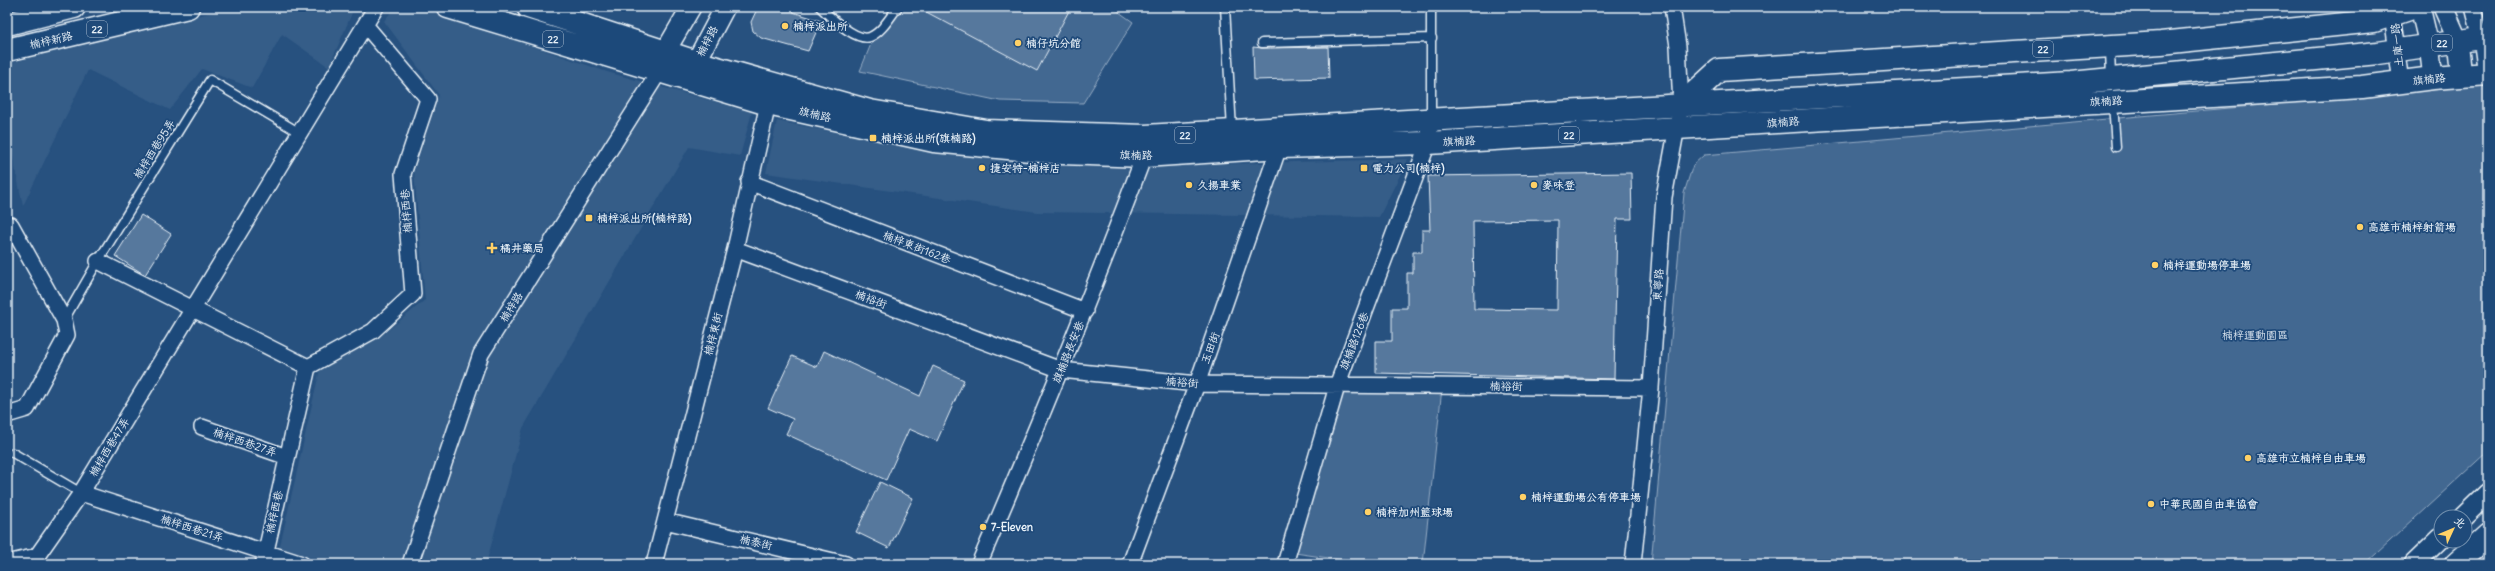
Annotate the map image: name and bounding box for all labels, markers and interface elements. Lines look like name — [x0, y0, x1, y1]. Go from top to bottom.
place label: 楠梓派出所 — [793, 19, 848, 33]
road number: 22 — [87, 21, 107, 37]
marker: 楠梓派出所 — [780, 21, 790, 31]
street label: 土庫一路 — [2388, 22, 2406, 68]
street label: 楠梓路 — [693, 23, 721, 59]
street label: 楠梓新路 — [28, 28, 74, 52]
road number: 22 — [543, 31, 563, 47]
road number: 22 — [2432, 35, 2452, 51]
place label: 楠仔坑分館 — [1026, 36, 1081, 50]
marker: 楠仔坑分館 — [1013, 38, 1023, 48]
road number: 22 — [2033, 41, 2053, 57]
street label: 旗楠路 — [2412, 70, 2446, 88]
street label: 旗楠路 — [2089, 93, 2123, 109]
street label: 旗楠路 — [797, 103, 833, 125]
street label: 旗楠路 — [1766, 114, 1800, 130]
street label: 楠梓西巷95弄 — [130, 117, 178, 181]
road number: 22 — [1175, 127, 1195, 143]
road number: 22 — [1559, 127, 1579, 143]
place label: 楠梓派出所(旗楠路) — [881, 131, 976, 146]
marker: 楠梓派出所(旗楠路) — [868, 133, 878, 143]
street label: 旗楠路 — [1442, 133, 1476, 149]
street label: 旗楠路 — [1119, 148, 1153, 162]
place label: 捷安特-楠梓店 — [990, 161, 1061, 175]
place label: 電力公司(楠梓) — [1372, 161, 1445, 176]
marker: 捷安特-楠梓店 — [977, 163, 987, 173]
marker: 電力公司(楠梓) — [1359, 163, 1369, 173]
place label: 久揚車業 — [1197, 178, 1241, 192]
place label: 麥味登 — [1542, 178, 1575, 192]
marker: 久揚車業 — [1184, 180, 1194, 190]
marker: 麥味登 — [1529, 180, 1539, 190]
street label: 楠梓西巷 — [397, 189, 415, 233]
place label: 楠梓派出所(楠梓路) — [597, 211, 692, 226]
marker: 楠梓派出所(楠梓路) — [584, 213, 594, 223]
place label: 高雄市楠梓射箭場 — [2368, 220, 2456, 234]
marker: 高雄市楠梓射箭場 — [2355, 222, 2365, 232]
street label: 楠梓東街162巷 — [881, 228, 953, 266]
place label: 橘井藥局 — [500, 241, 544, 255]
marker: 橘井藥局 — [487, 243, 497, 253]
place label: 楠梓運動場停車場 — [2163, 258, 2251, 272]
marker: 楠梓運動場停車場 — [2150, 260, 2160, 270]
street label: 東寧路 — [1650, 268, 1666, 302]
street label: 楠裕街 — [853, 287, 890, 312]
street label: 楠梓路 — [496, 289, 526, 325]
street label: 楠梓東街 — [701, 310, 725, 357]
street label: 旗楠路126巷 — [1337, 310, 1371, 372]
street label: 旗楠路長安巷 — [1049, 319, 1087, 385]
park label: 楠梓運動園區 — [2222, 328, 2288, 342]
street label: 玉田街 — [1198, 329, 1223, 366]
street label: 楠裕街 — [1165, 374, 1200, 390]
street label: 楠裕街 — [1489, 379, 1524, 393]
street label: 楠梓西巷47弄 — [86, 415, 132, 479]
street label: 楠梓西巷27弄 — [211, 425, 279, 459]
place label: 高雄市立楠梓自由車場 — [2256, 451, 2366, 465]
marker: 高雄市立楠梓自由車場 — [2243, 453, 2253, 463]
street label: 楠梓西巷 — [262, 489, 286, 535]
place label: 楠梓運動場公有停車場 — [1531, 490, 1641, 504]
marker: 楠梓運動場公有停車場 — [1518, 492, 1528, 502]
place label: 中華民國自由車協會 — [2159, 497, 2258, 511]
marker: 中華民國自由車協會 — [2146, 499, 2156, 509]
place label: 楠梓加州籃球場 — [1376, 505, 1453, 519]
marker: 楠梓加州籃球場 — [1363, 507, 1373, 517]
north arrow — [2433, 509, 2473, 549]
street label: 楠梓西巷21弄 — [159, 511, 225, 545]
text: 北 — [2451, 513, 2469, 531]
place label: 7-Eleven — [991, 520, 1034, 534]
marker: 7-Eleven — [978, 522, 988, 532]
street label: 楠泰街 — [738, 531, 775, 553]

